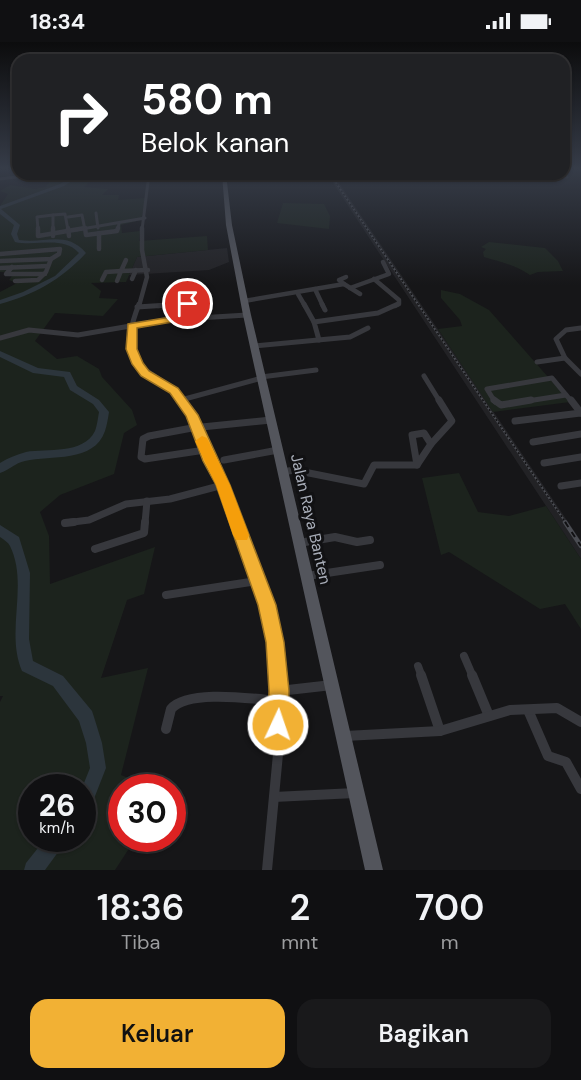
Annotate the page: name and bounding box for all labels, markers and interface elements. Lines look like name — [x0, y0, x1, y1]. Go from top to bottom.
text: 18:34 — [30, 7, 85, 36]
text: 580 m — [141, 72, 273, 127]
icon: right — [42, 78, 120, 156]
text: Belok kanan — [141, 125, 289, 160]
pin — [162, 278, 213, 329]
icon: arrive — [171, 287, 204, 320]
street label: Jalan Raya Banten — [286, 452, 336, 586]
position arrow — [246, 693, 310, 757]
speed limit sign: 30 — [108, 774, 186, 852]
text: 26 — [39, 786, 75, 825]
text: km/h — [39, 818, 75, 838]
text: 18:36 — [97, 884, 185, 931]
text: 2 — [289, 884, 310, 931]
text: 700 — [415, 884, 484, 931]
text: Tiba — [121, 929, 160, 955]
text: mnt — [281, 929, 318, 955]
text: m — [441, 929, 459, 955]
button: Keluar — [30, 999, 285, 1068]
button: Bagikan — [297, 999, 551, 1068]

